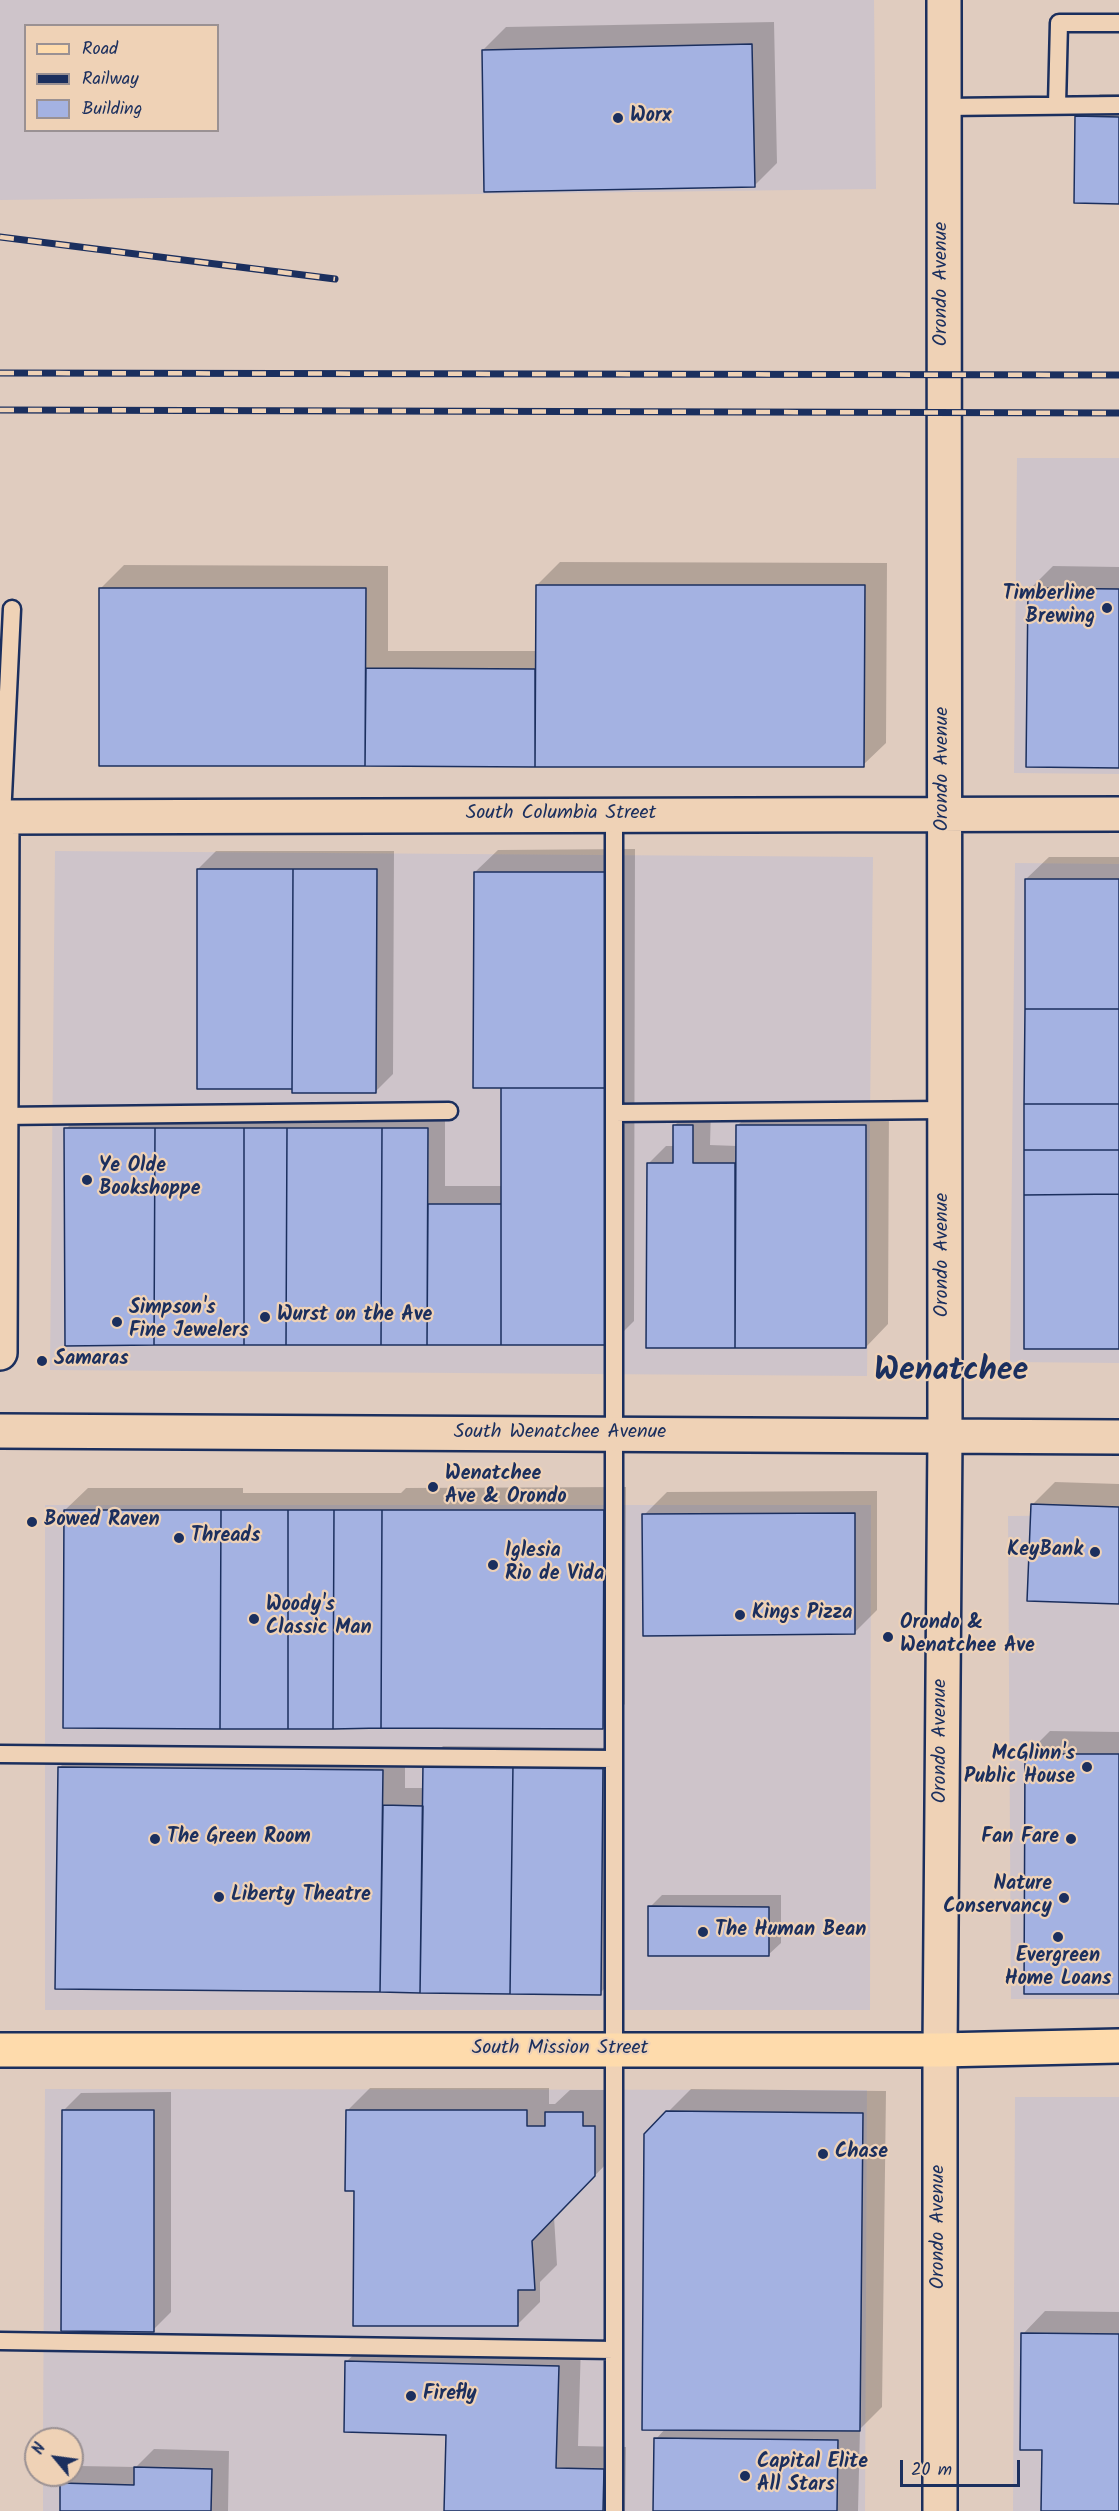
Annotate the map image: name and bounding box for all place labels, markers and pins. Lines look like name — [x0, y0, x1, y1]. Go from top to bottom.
place label: Worx — [630, 106, 672, 130]
marker: Worx — [611, 111, 625, 125]
place label: Timberline Brewing — [1003, 584, 1095, 631]
marker: Timberline Brewing — [1100, 601, 1114, 615]
place label: Ye Olde Bookshoppe — [99, 1156, 201, 1203]
marker: Ye Olde Bookshoppe — [80, 1173, 94, 1187]
place label: Simpson's Fine Jewelers — [129, 1298, 249, 1345]
place label: Wurst on the Ave — [277, 1305, 432, 1329]
marker: Wurst on the Ave — [258, 1310, 272, 1324]
marker: Simpson's Fine Jewelers — [110, 1315, 124, 1329]
place label: Samaras — [54, 1349, 129, 1373]
marker: Samaras — [35, 1354, 49, 1368]
place label: Wenatchee Ave & Orondo — [445, 1464, 567, 1511]
marker: Wenatchee Ave & Orondo — [426, 1480, 440, 1494]
place label: Bowed Raven — [44, 1510, 160, 1534]
marker: Bowed Raven — [25, 1515, 39, 1529]
place label: Threads — [191, 1526, 260, 1550]
marker: Threads — [172, 1531, 186, 1545]
place label: KeyBank — [1007, 1540, 1083, 1564]
place label: Iglesia Rio de Vida — [505, 1541, 604, 1588]
marker: KeyBank — [1088, 1545, 1102, 1559]
marker: Iglesia Rio de Vida — [486, 1558, 500, 1572]
place label: Woody's Classic Man — [266, 1595, 372, 1642]
place label: Kings Pizza — [752, 1603, 853, 1627]
marker: Kings Pizza — [733, 1608, 747, 1622]
marker: Woody's Classic Man — [247, 1612, 261, 1626]
place label: Orondo & Wenatchee Ave — [900, 1613, 1035, 1660]
marker: Orondo & Wenatchee Ave — [881, 1630, 895, 1644]
place label: McGlinn's Public House — [964, 1744, 1075, 1791]
marker: McGlinn's Public House — [1080, 1760, 1094, 1774]
place label: The Green Room — [167, 1827, 311, 1851]
place label: Fan Fare — [981, 1827, 1059, 1851]
marker: The Green Room — [148, 1832, 162, 1846]
marker: Fan Fare — [1064, 1832, 1078, 1846]
place label: Nature Conservancy — [943, 1874, 1052, 1921]
place label: Liberty Theatre — [231, 1885, 371, 1909]
marker: Liberty Theatre — [212, 1890, 226, 1904]
marker: Nature Conservancy — [1057, 1891, 1071, 1905]
place label: The Human Bean — [715, 1920, 866, 1944]
marker: The Human Bean — [696, 1925, 710, 1939]
marker: Evergreen Home Loans — [1051, 1930, 1065, 1944]
place label: Evergreen Home Loans — [1005, 1946, 1111, 1993]
place label: Chase — [835, 2142, 888, 2166]
marker: Chase — [816, 2147, 830, 2161]
place label: Firefly — [423, 2384, 477, 2408]
marker: Firefly — [404, 2389, 418, 2403]
place label: Capital Elite All Stars — [757, 2452, 868, 2499]
marker: Capital Elite All Stars — [738, 2469, 752, 2483]

